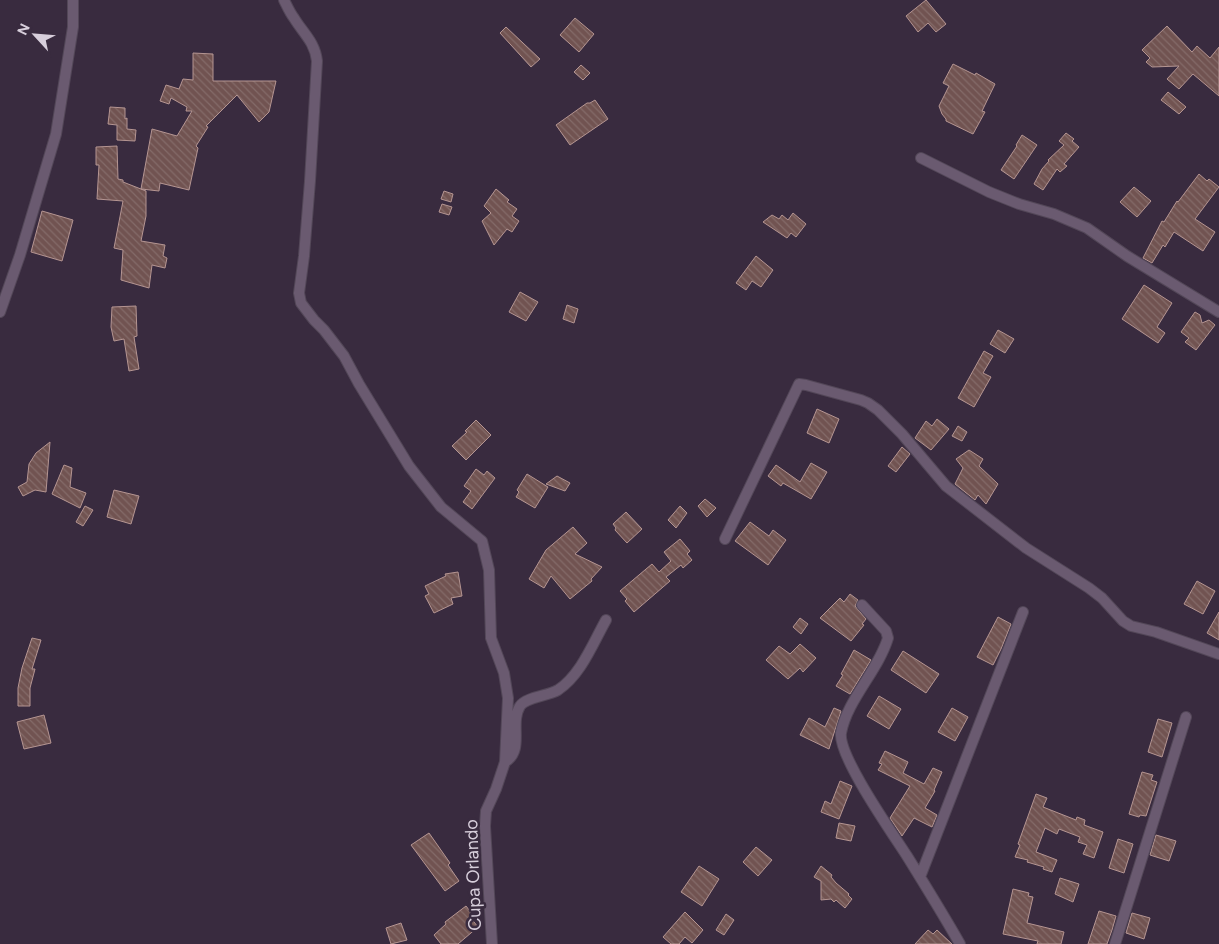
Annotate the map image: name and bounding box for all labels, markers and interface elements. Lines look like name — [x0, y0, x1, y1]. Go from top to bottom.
north arrow — [10, 10, 60, 60]
text: N — [14, 21, 34, 38]
street label: Cupa Orlando — [460, 819, 486, 931]

